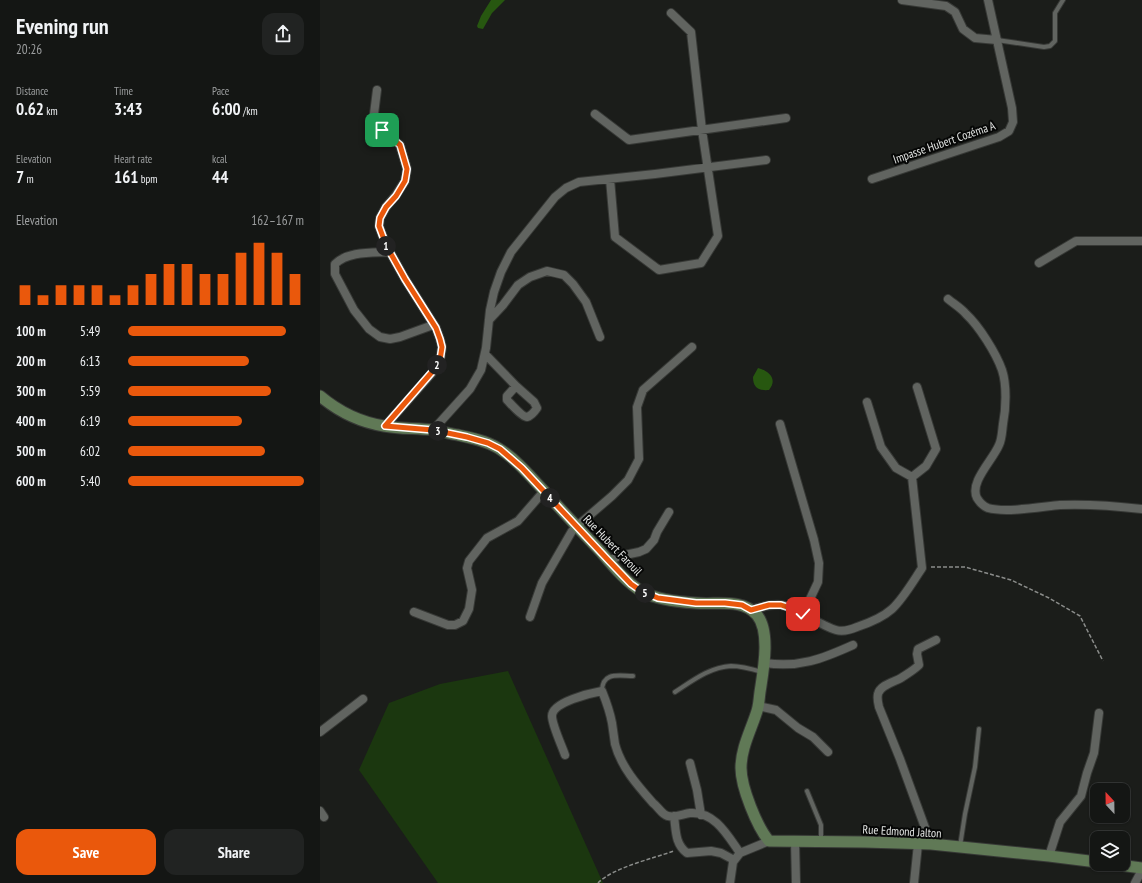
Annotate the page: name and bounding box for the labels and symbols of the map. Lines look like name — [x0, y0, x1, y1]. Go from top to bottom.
pin — [365, 113, 399, 147]
street label: Impasse Hubert Cozéma A — [891, 117, 997, 167]
pin: 1 — [376, 236, 396, 256]
pin: 2 — [427, 355, 447, 375]
pin: 3 — [428, 421, 448, 441]
pin: 4 — [540, 488, 560, 508]
street label: Rue Hubert Farouil — [580, 512, 646, 579]
pin: 5 — [635, 583, 655, 603]
pin — [786, 597, 820, 631]
north arrow — [1090, 783, 1130, 823]
street label: Rue Edmond Jalton — [862, 821, 942, 841]

